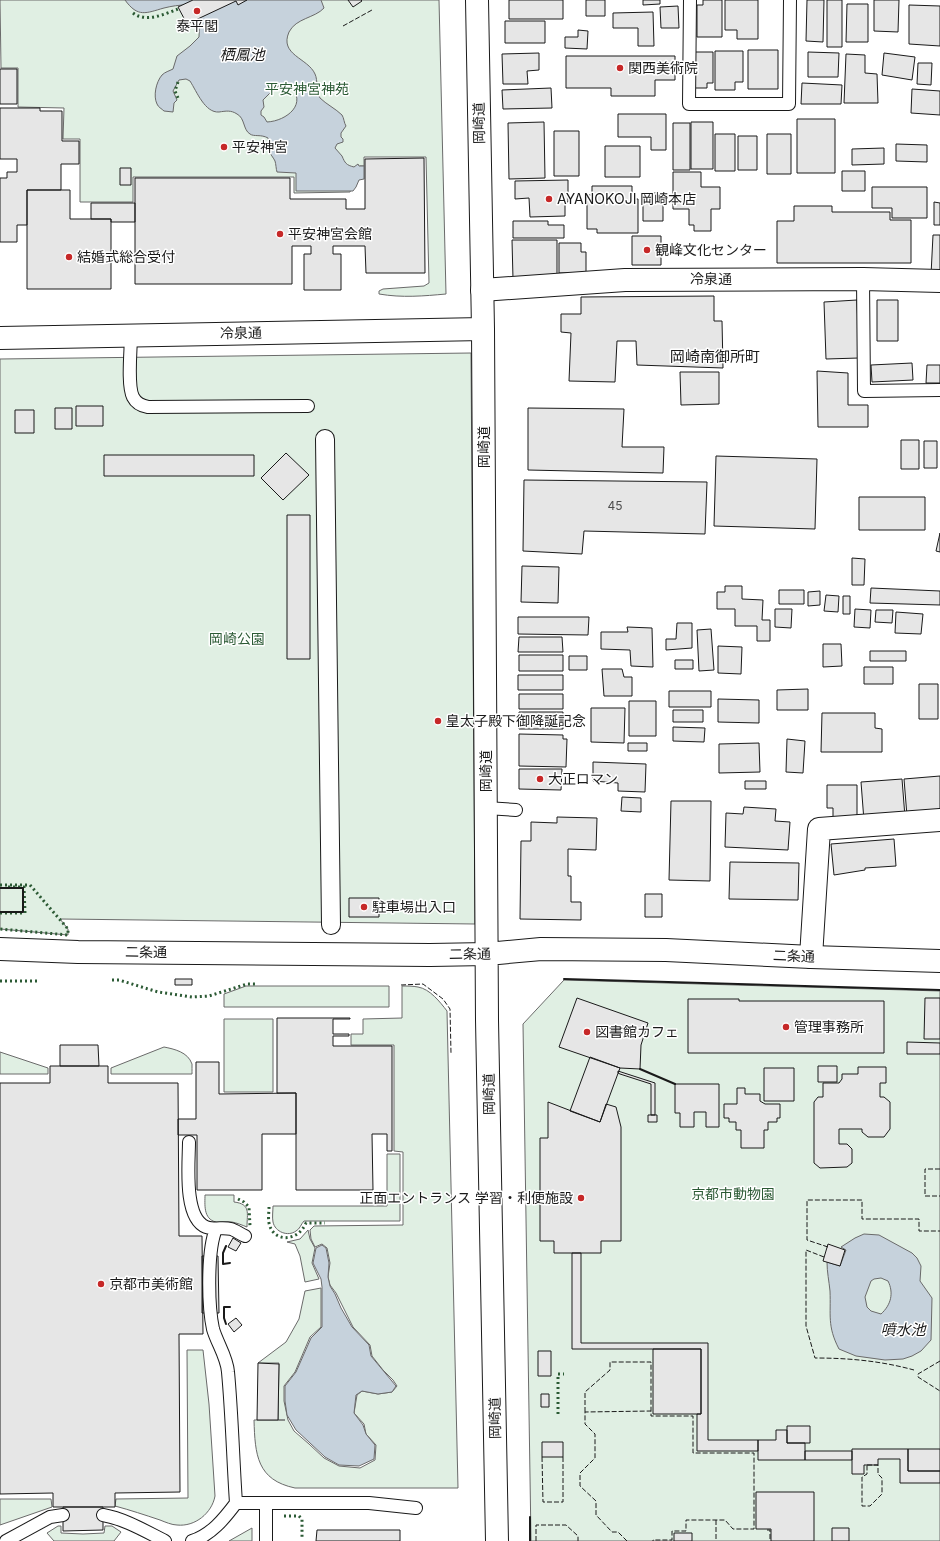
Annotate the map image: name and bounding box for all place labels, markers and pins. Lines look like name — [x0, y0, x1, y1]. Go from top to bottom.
marker: 泰平閣 — [192, 6, 202, 16]
place label: 泰平閣 — [176, 17, 218, 34]
place label: 関西美術院 — [628, 59, 698, 76]
marker: 関西美術院 — [615, 63, 625, 73]
place label: 平安神宮 — [232, 138, 288, 155]
marker: 平安神宮 — [219, 142, 229, 152]
place label: AYANOKOJI 岡崎本店 — [557, 190, 696, 207]
marker: AYANOKOJI 岡崎本店 — [544, 194, 554, 204]
place label: 平安神宮会館 — [288, 225, 372, 242]
marker: 平安神宮会館 — [275, 229, 285, 239]
place label: 観峰文化センター — [655, 241, 767, 258]
marker: 観峰文化センター — [642, 245, 652, 255]
place label: 結婚式総合受付 — [77, 248, 175, 265]
marker: 結婚式総合受付 — [64, 252, 74, 262]
place label: 皇太子殿下御降誕記念 — [446, 712, 586, 729]
marker: 皇太子殿下御降誕記念 — [433, 716, 443, 726]
place label: 大正ロマン — [548, 770, 618, 787]
marker: 大正ロマン — [535, 774, 545, 784]
place label: 駐車場出入口 — [372, 898, 456, 915]
marker: 駐車場出入口 — [359, 902, 369, 912]
place label: 管理事務所 — [794, 1018, 864, 1035]
marker: 管理事務所 — [781, 1022, 791, 1032]
place label: 図書館カフェ — [595, 1023, 679, 1040]
marker: 図書館カフェ — [582, 1027, 592, 1037]
place label: 正面エントランス 学習・利便施設 — [359, 1189, 573, 1206]
marker: 正面エントランス 学習・利便施設 — [576, 1193, 586, 1203]
place label: 京都市美術館 — [109, 1275, 193, 1292]
marker: 京都市美術館 — [96, 1279, 106, 1289]

